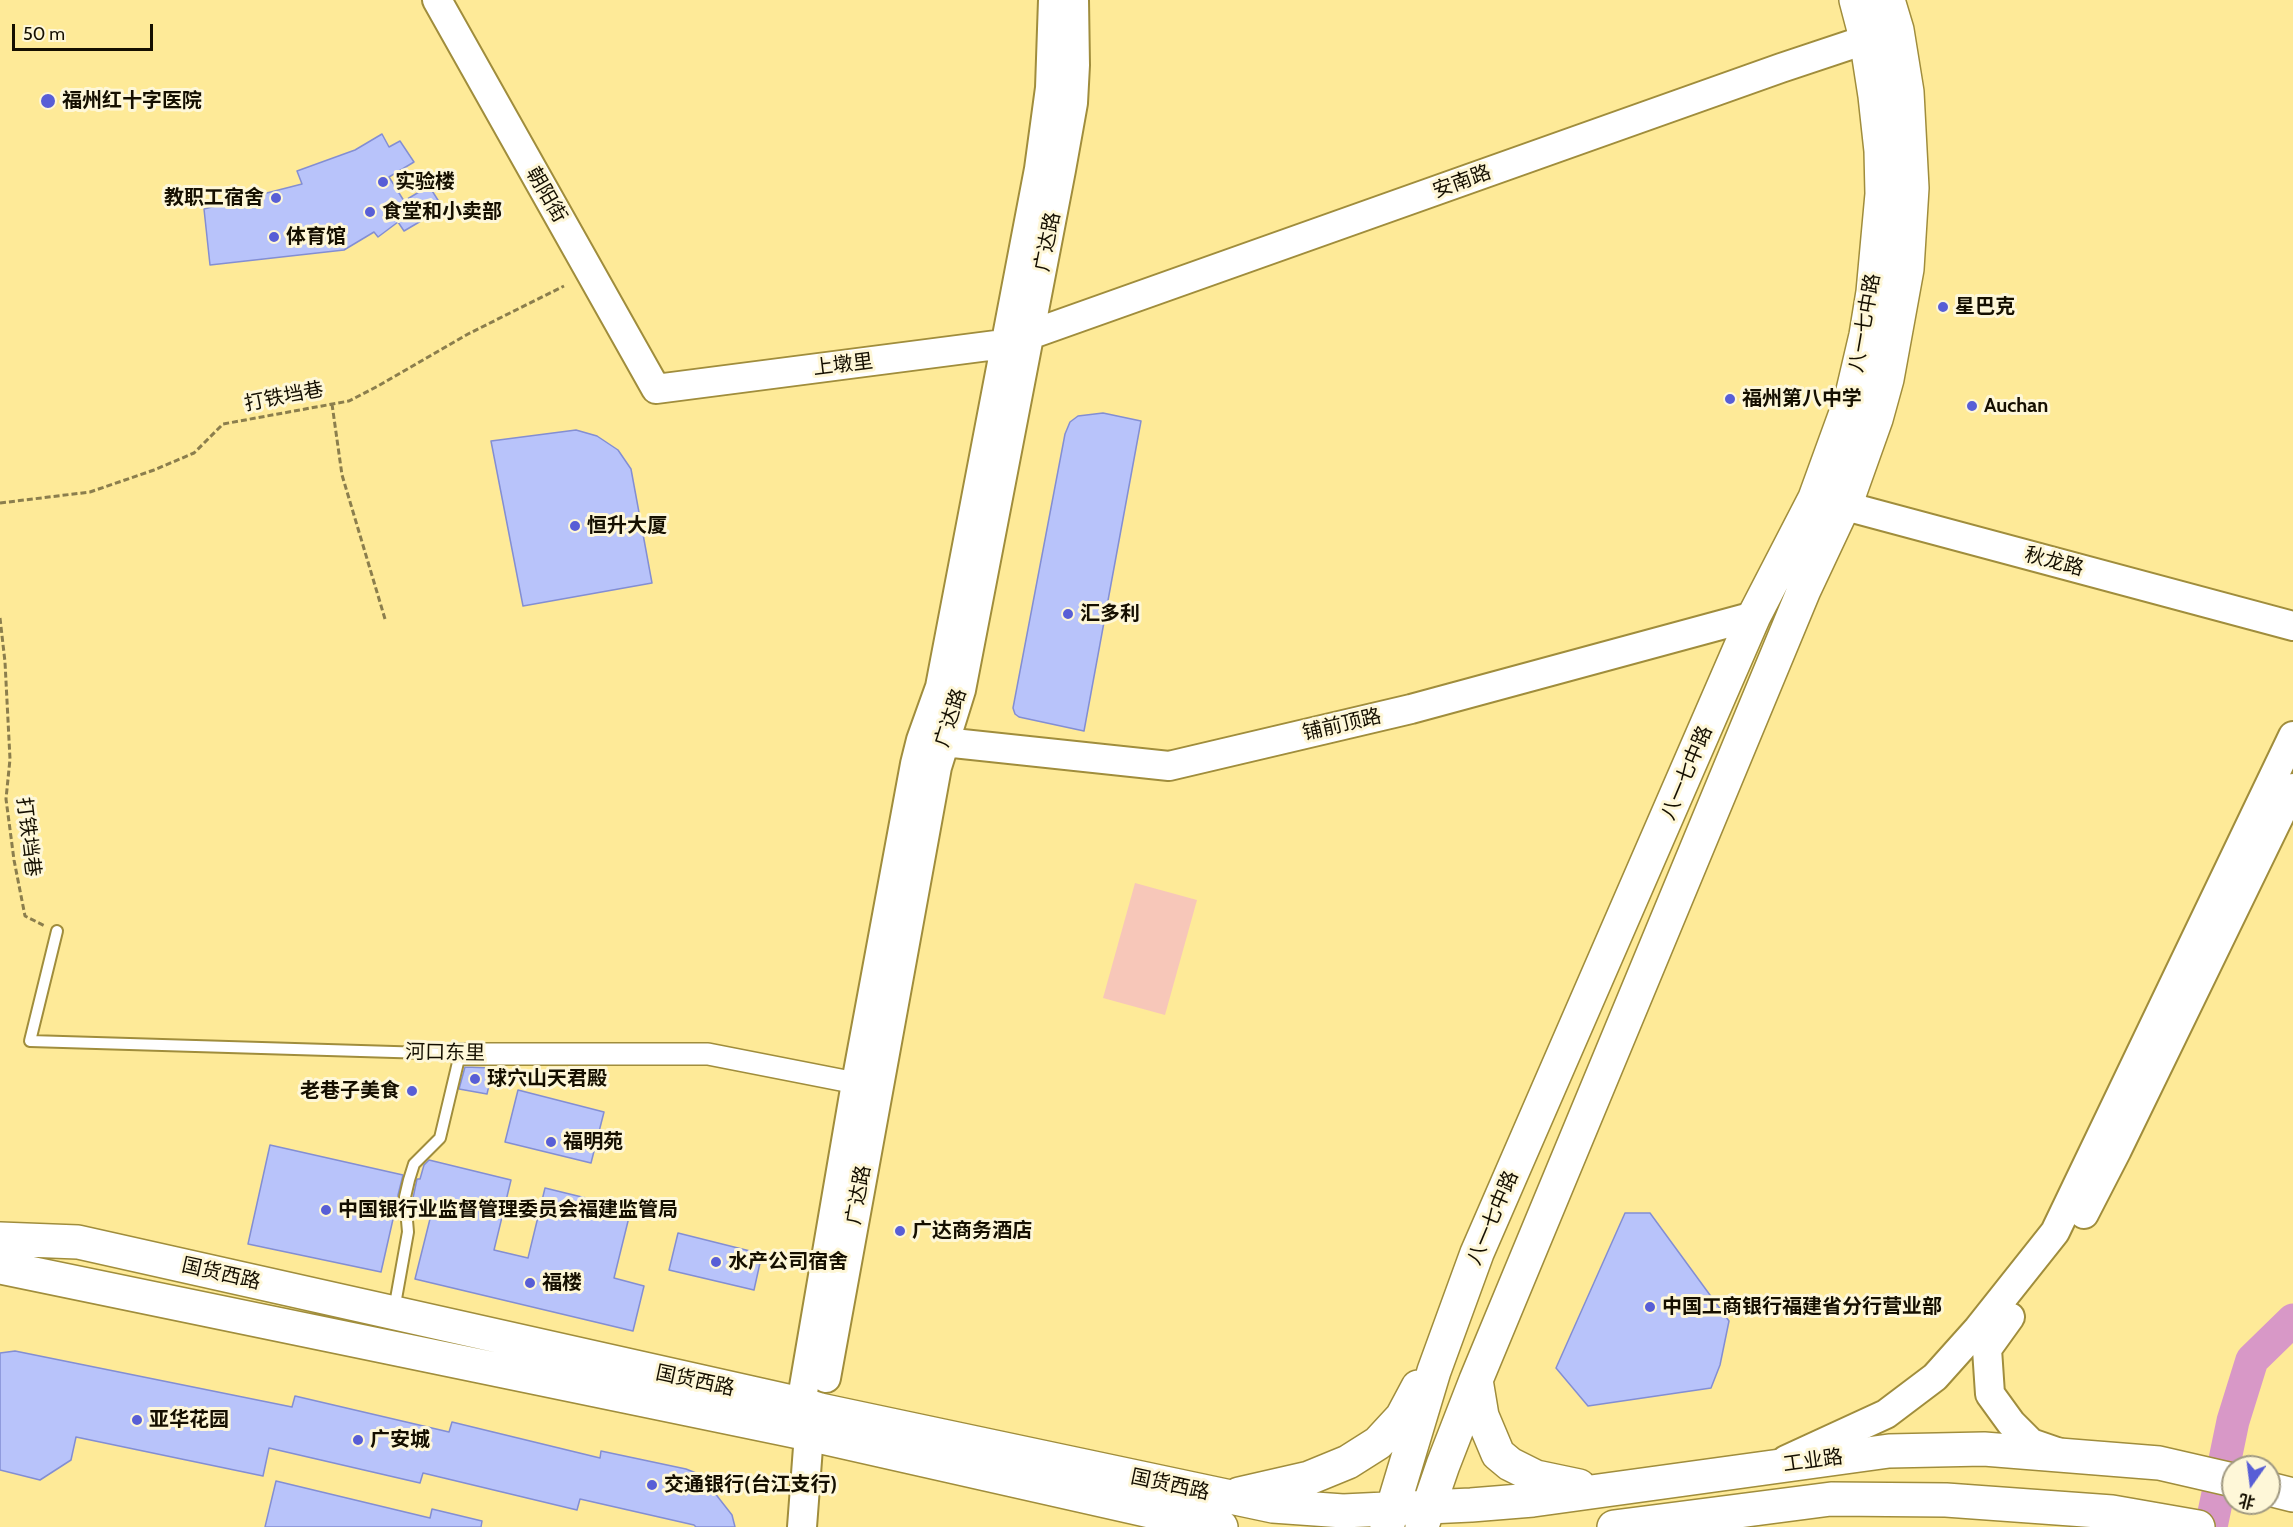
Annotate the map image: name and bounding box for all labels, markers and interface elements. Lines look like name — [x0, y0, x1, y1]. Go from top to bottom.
scale bar — [15, 12, 156, 50]
text: 50 m — [23, 23, 65, 45]
place label: 福州红十字医院 — [62, 89, 202, 113]
marker: 福州红十字医院 — [39, 92, 57, 110]
street label: 安南路 — [1430, 160, 1494, 204]
street label: 朝阳街 — [521, 163, 571, 227]
place label: 实验楼 — [395, 170, 455, 194]
marker: 实验楼 — [376, 175, 390, 189]
place label: 教职工宿舍 — [164, 186, 264, 210]
marker: 教职工宿舍 — [269, 191, 283, 205]
place label: 食堂和小卖部 — [382, 200, 502, 224]
marker: 食堂和小卖部 — [363, 205, 377, 219]
street label: 广达路 — [1030, 210, 1066, 274]
place label: 体育馆 — [286, 225, 346, 249]
marker: 体育馆 — [267, 230, 281, 244]
street label: 八一七中路 — [1844, 272, 1886, 374]
place label: 星巴克 — [1955, 295, 2015, 319]
marker: 星巴克 — [1936, 300, 1950, 314]
street label: 上墩里 — [812, 349, 874, 381]
street label: 打铁垱巷 — [242, 378, 326, 416]
place label: 福州第八中学 — [1742, 387, 1862, 411]
marker: 福州第八中学 — [1723, 392, 1737, 406]
place label: Auchan — [1984, 394, 2048, 418]
marker: Auchan — [1965, 399, 1979, 413]
place label: 恒升大厦 — [587, 514, 667, 538]
marker: 恒升大厦 — [568, 519, 582, 533]
street label: 秋龙路 — [2022, 543, 2086, 581]
place label: 汇多利 — [1080, 602, 1140, 626]
marker: 汇多利 — [1061, 607, 1075, 621]
street label: 广达路 — [930, 686, 972, 750]
street label: 铺前顶路 — [1300, 704, 1384, 746]
street label: 八一七中路 — [1656, 722, 1718, 824]
street label: 打铁垱巷 — [11, 796, 45, 878]
street label: 河口东里 — [405, 1040, 485, 1066]
place label: 球穴山天君殿 — [487, 1067, 607, 1091]
marker: 球穴山天君殿 — [468, 1072, 482, 1086]
place label: 老巷子美食 — [300, 1079, 400, 1103]
marker: 老巷子美食 — [405, 1084, 419, 1098]
place label: 福明苑 — [563, 1130, 623, 1154]
marker: 福明苑 — [544, 1135, 558, 1149]
street label: 广达路 — [842, 1163, 876, 1227]
street label: 八一七中路 — [1462, 1167, 1524, 1269]
place label: 中国银行业监督管理委员会福建监管局 — [338, 1198, 678, 1222]
marker: 中国银行业监督管理委员会福建监管局 — [319, 1203, 333, 1217]
place label: 广达商务酒店 — [912, 1219, 1032, 1243]
marker: 广达商务酒店 — [893, 1224, 907, 1238]
place label: 水产公司宿舍 — [728, 1250, 848, 1274]
street label: 国货西路 — [179, 1253, 263, 1295]
marker: 水产公司宿舍 — [709, 1255, 723, 1269]
place label: 福楼 — [542, 1271, 582, 1295]
marker: 福楼 — [523, 1276, 537, 1290]
place label: 中国工商银行福建省分行营业部 — [1662, 1295, 1942, 1319]
marker: 中国工商银行福建省分行营业部 — [1643, 1300, 1657, 1314]
street label: 国货西路 — [653, 1361, 737, 1401]
place label: 亚华花园 — [149, 1408, 229, 1432]
marker: 亚华花园 — [130, 1413, 144, 1427]
place label: 广安城 — [370, 1428, 430, 1452]
marker: 广安城 — [351, 1433, 365, 1447]
street label: 工业路 — [1782, 1445, 1844, 1477]
north arrow — [2221, 1455, 2281, 1515]
street label: 国货西路 — [1128, 1465, 1212, 1505]
place label: 交通银行(台江支行) — [664, 1473, 837, 1497]
marker: 交通银行(台江支行) — [645, 1478, 659, 1492]
text: 北 — [2237, 1490, 2257, 1512]

